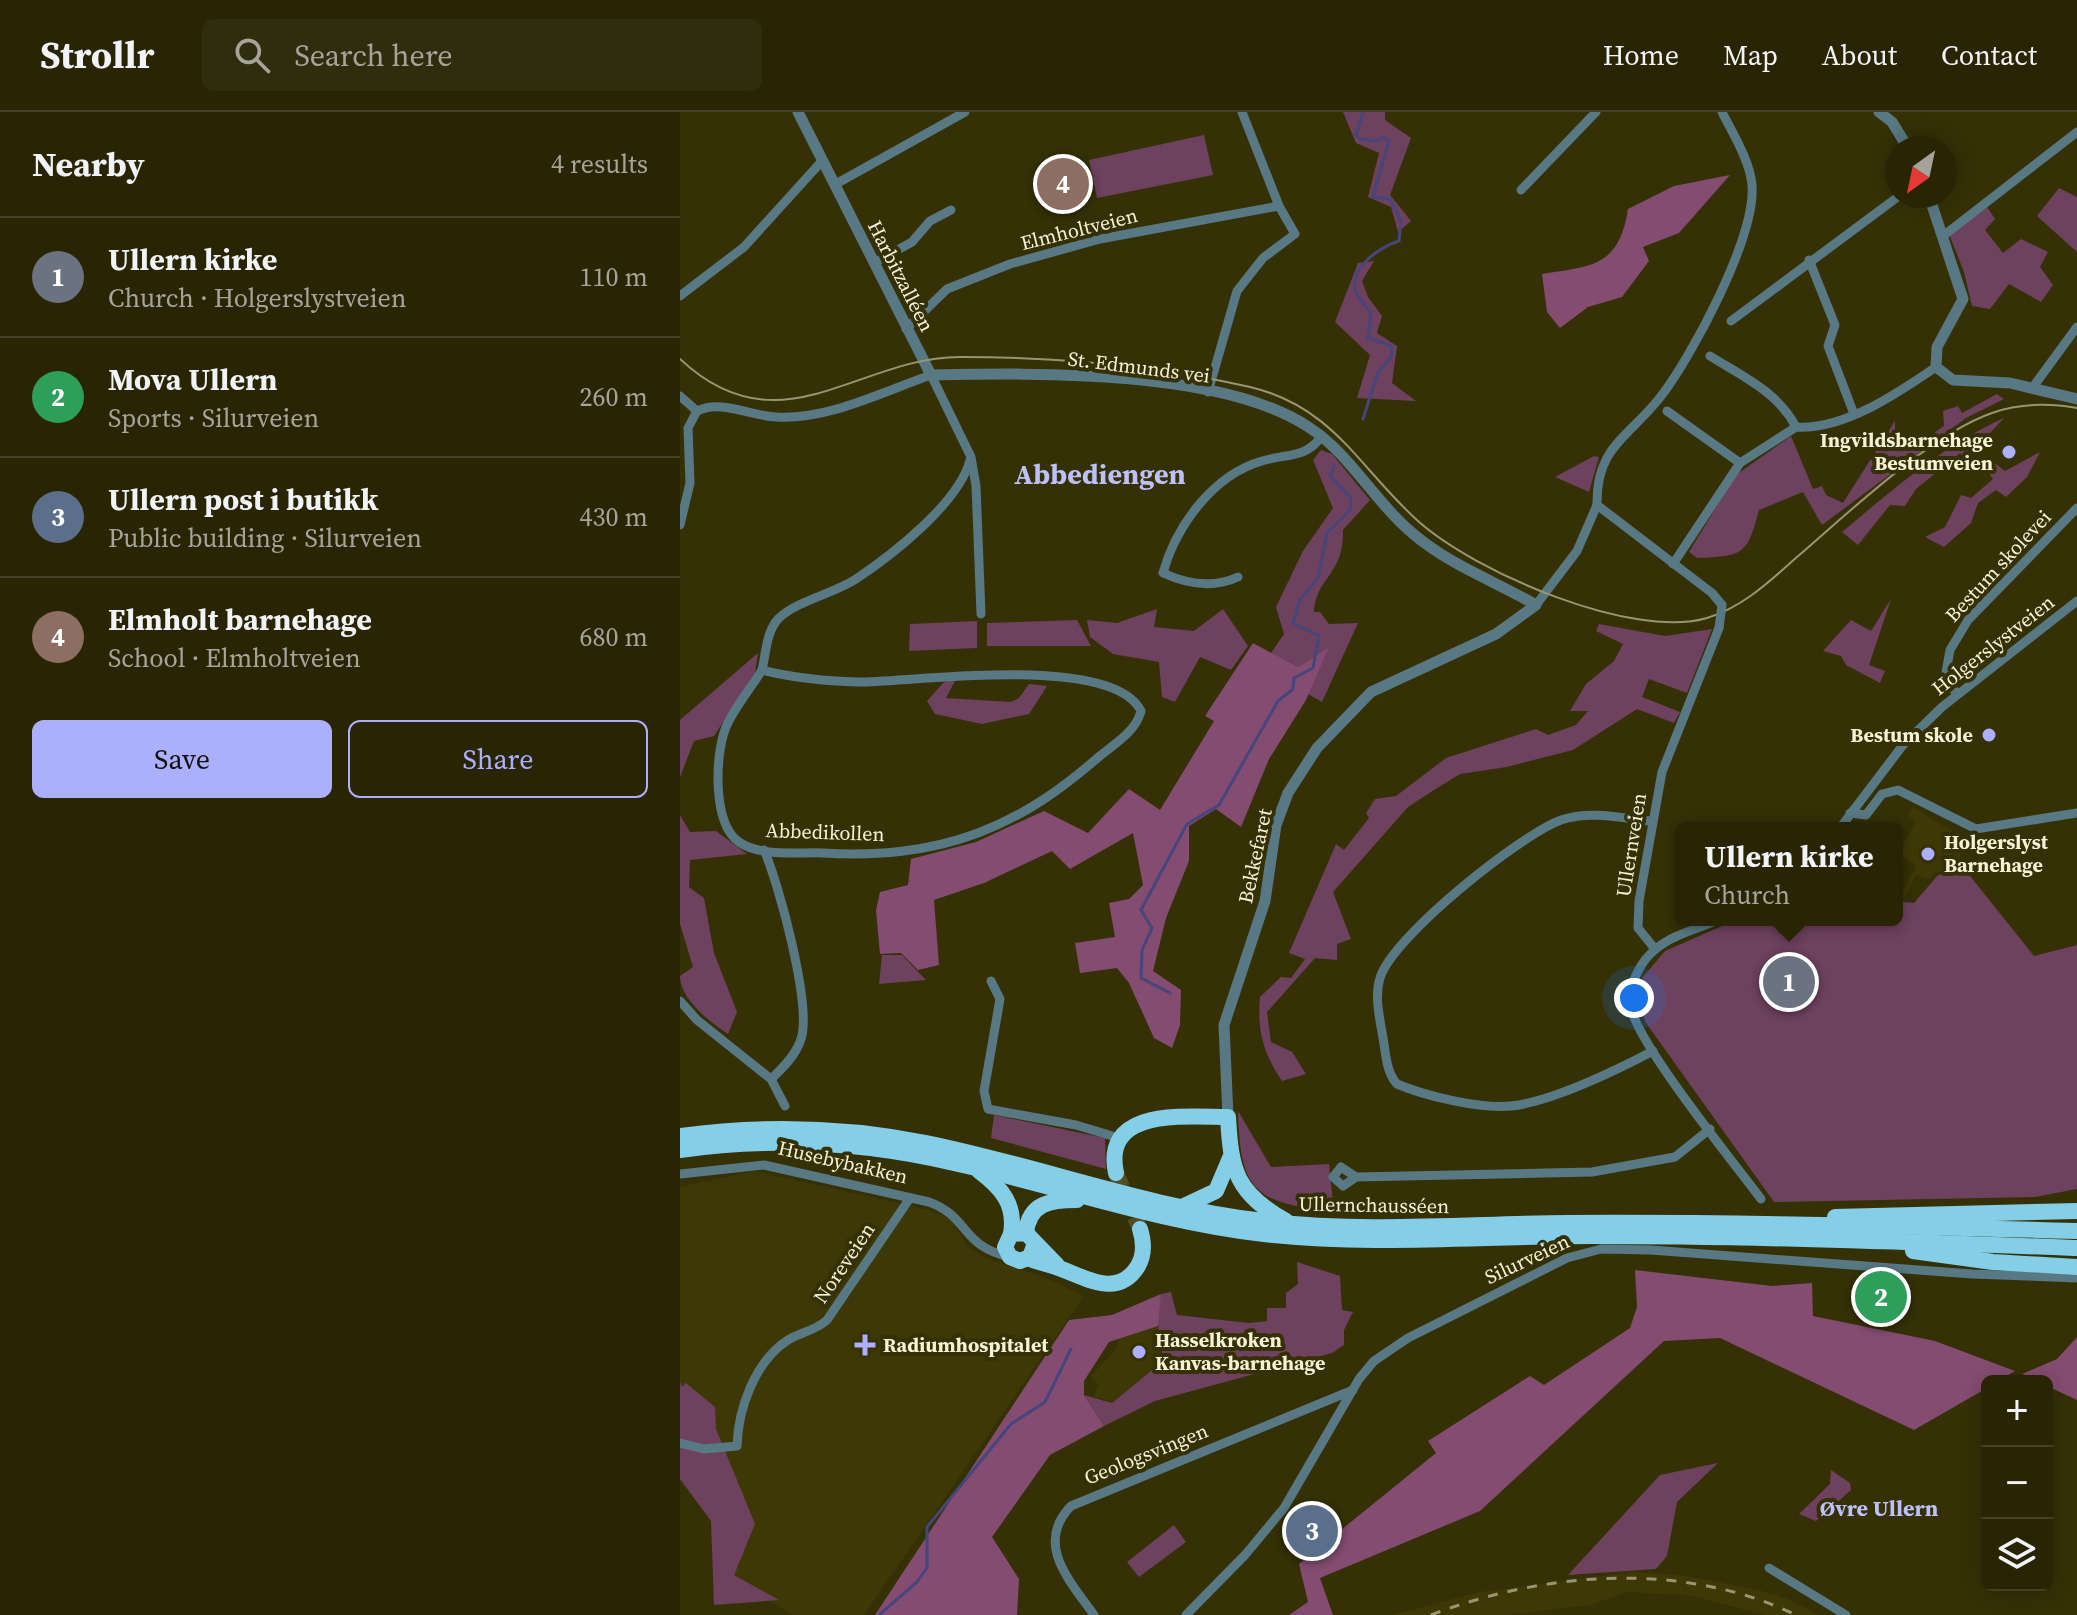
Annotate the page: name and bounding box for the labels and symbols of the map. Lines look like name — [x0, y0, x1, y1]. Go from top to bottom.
north arrow — [1885, 136, 1957, 208]
pin: 4 — [1037, 154, 1089, 214]
street label: Elmholtveien — [1018, 201, 1140, 257]
street label: Harbitzalléen — [861, 216, 941, 336]
street label: St. Edmunds vei — [1066, 344, 1212, 390]
place label: Ingvildsbarnehage Bestumveien — [1820, 426, 1993, 477]
marker: Ingvildsbarnehage Bestumveien — [2000, 443, 2018, 461]
district label: Abbediengen — [1014, 455, 1186, 493]
street label: Bestum skolevei — [1939, 504, 2057, 628]
street label: Holgerslystveien — [1926, 588, 2060, 702]
place label: Bestum skole — [1850, 721, 1973, 749]
marker: Bestum skole — [1980, 726, 1998, 744]
street label: Ullernveien — [1609, 791, 1653, 899]
street label: Bekkefaret — [1231, 806, 1279, 906]
street label: Abbedikollen — [765, 816, 885, 848]
place label: Holgerslyst Barnehage — [1944, 828, 2049, 879]
marker: Holgerslyst Barnehage — [1919, 845, 1937, 863]
pin: 1 — [1763, 952, 1815, 1012]
your location — [1614, 978, 1654, 1018]
street label: Husebybakken — [775, 1133, 911, 1191]
street label: Ullernchausséen — [1299, 1190, 1449, 1220]
street label: Noreveien — [807, 1217, 881, 1309]
street label: Silurveien — [1480, 1227, 1574, 1291]
pin: 2 — [1855, 1267, 1907, 1327]
place label: Hasselkroken Kanvas-barnehage — [1155, 1326, 1325, 1377]
place label: Radiumhospitalet — [883, 1331, 1049, 1359]
marker: Radiumhospitalet — [854, 1334, 876, 1356]
marker: Hasselkroken Kanvas-barnehage — [1130, 1343, 1148, 1361]
street label: Geologsvingen — [1080, 1416, 1212, 1492]
district label: Øvre Ullern — [1820, 1493, 1939, 1523]
pin: 3 — [1286, 1501, 1338, 1561]

